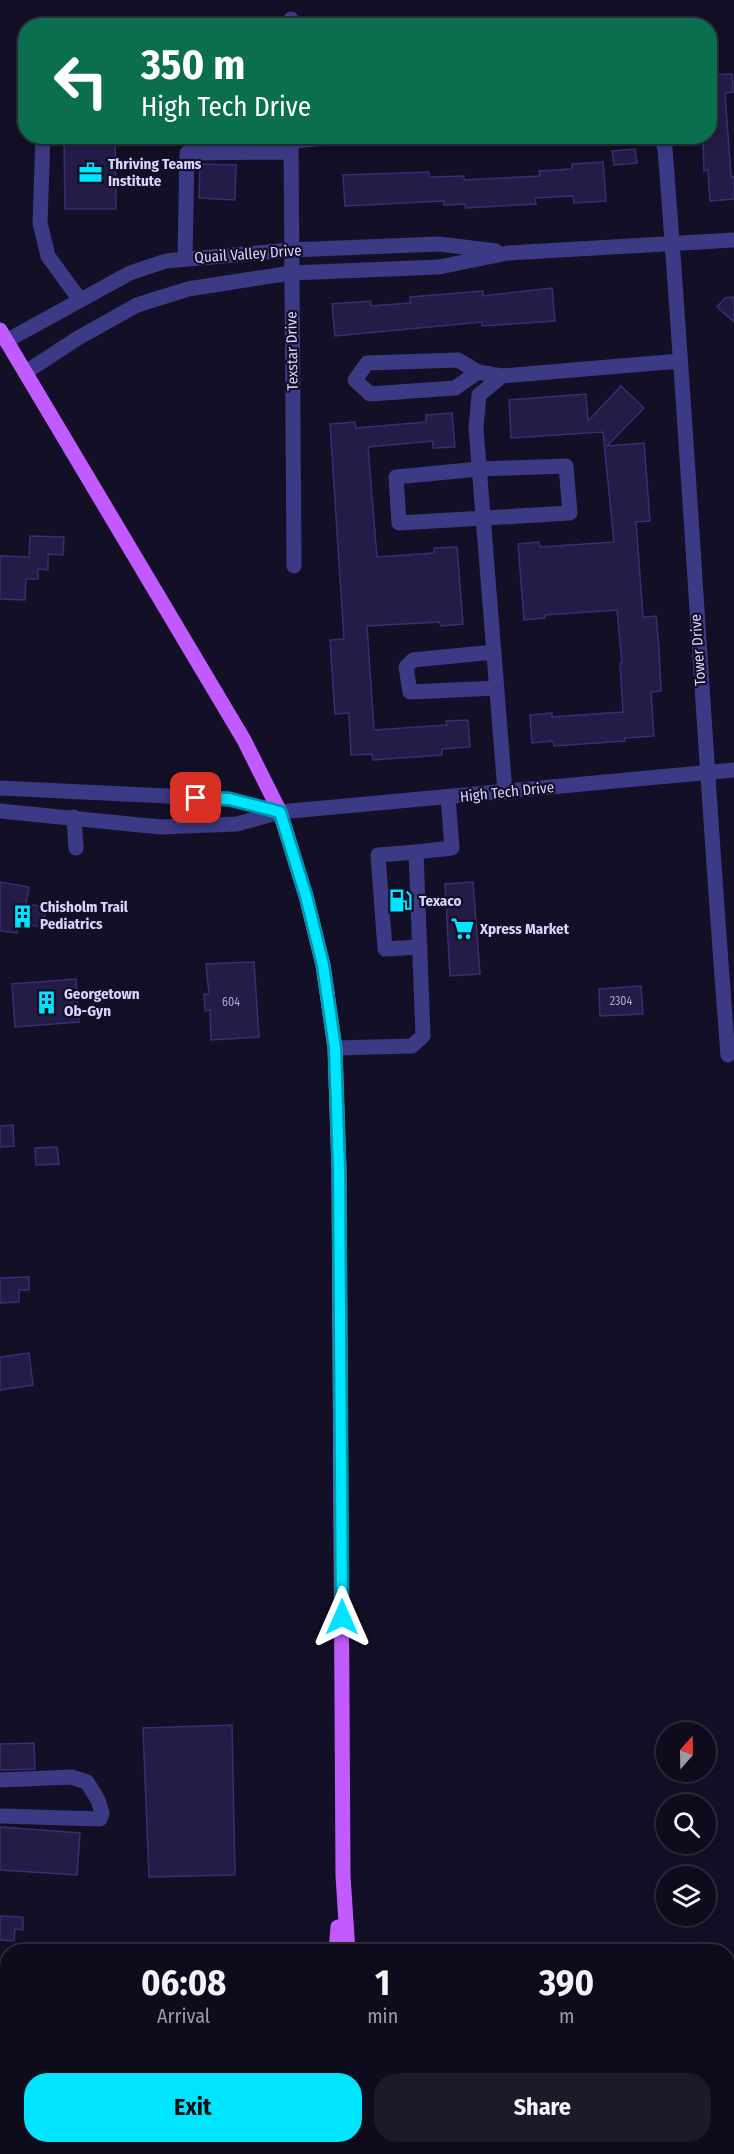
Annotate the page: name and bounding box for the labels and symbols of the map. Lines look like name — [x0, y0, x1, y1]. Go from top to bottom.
place label: Thriving Teams Institute — [108, 155, 202, 190]
office icon: Thriving Teams Institute — [77, 160, 103, 186]
street label: Quail Valley Drive — [194, 241, 302, 267]
street label: Texstar Drive — [282, 311, 302, 391]
street label: Tower Drive — [687, 614, 709, 686]
pin — [170, 772, 221, 823]
street label: High Tech Drive — [459, 778, 555, 806]
fuel station icon: Texaco — [388, 888, 414, 914]
place label: Texaco — [419, 892, 461, 910]
place label: Chisholm Trail Pediatrics — [40, 898, 129, 933]
building icon: Chisholm Trail Pediatrics — [9, 903, 35, 929]
supermarket icon: Xpress Market — [449, 916, 475, 942]
place label: Xpress Market — [479, 920, 570, 938]
place label: Georgetown Ob-Gyn — [64, 985, 140, 1020]
building icon: Georgetown Ob-Gyn — [33, 990, 59, 1016]
house number: 2304 — [610, 994, 633, 1008]
house number: 604 — [222, 995, 240, 1009]
position arrow — [310, 1585, 374, 1649]
north arrow — [656, 1722, 716, 1782]

